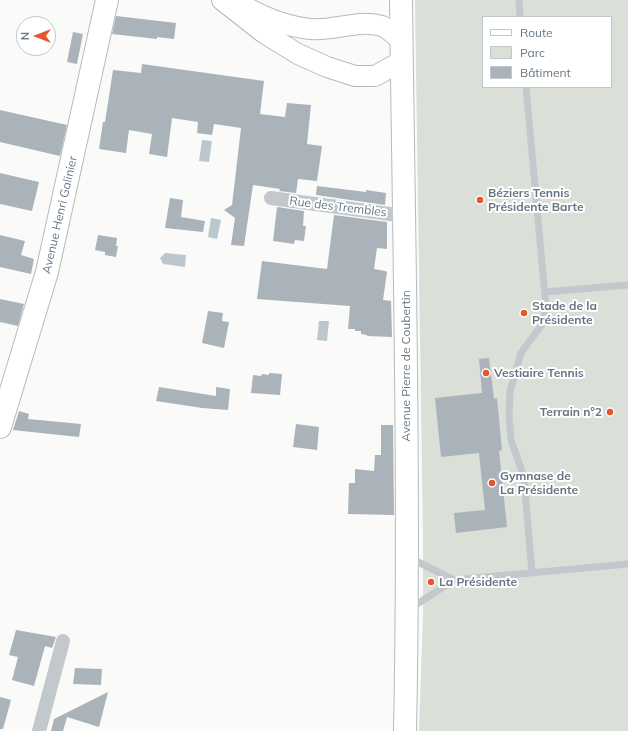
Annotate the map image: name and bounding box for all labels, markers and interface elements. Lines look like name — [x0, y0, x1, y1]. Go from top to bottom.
north arrow — [16, 16, 56, 56]
legend — [482, 16, 612, 88]
text: Route — [520, 25, 553, 40]
text: N — [18, 32, 32, 40]
text: Parc — [520, 45, 545, 60]
text: Bâtiment — [520, 65, 571, 80]
street label: Avenue Henri Galinier — [39, 155, 81, 275]
place label: Béziers Tennis Présidente Barte — [488, 186, 584, 214]
street label: Rue des Trembles — [289, 194, 387, 220]
marker: Béziers Tennis Présidente Barte — [475, 195, 485, 205]
street label: Avenue Pierre de Coubertin — [399, 290, 413, 442]
place label: Stade de la Présidente — [532, 299, 597, 327]
marker: Stade de la Présidente — [519, 308, 529, 318]
place label: Vestiaire Tennis — [494, 366, 584, 380]
marker: Vestiaire Tennis — [481, 368, 491, 378]
place label: Terrain n°2 — [540, 405, 602, 419]
marker: Terrain n°2 — [605, 407, 615, 417]
place label: Gymnase de La Présidente — [500, 469, 578, 497]
marker: Gymnase de La Présidente — [487, 478, 497, 488]
place label: La Présidente — [439, 575, 517, 589]
marker: La Présidente — [426, 577, 436, 587]

